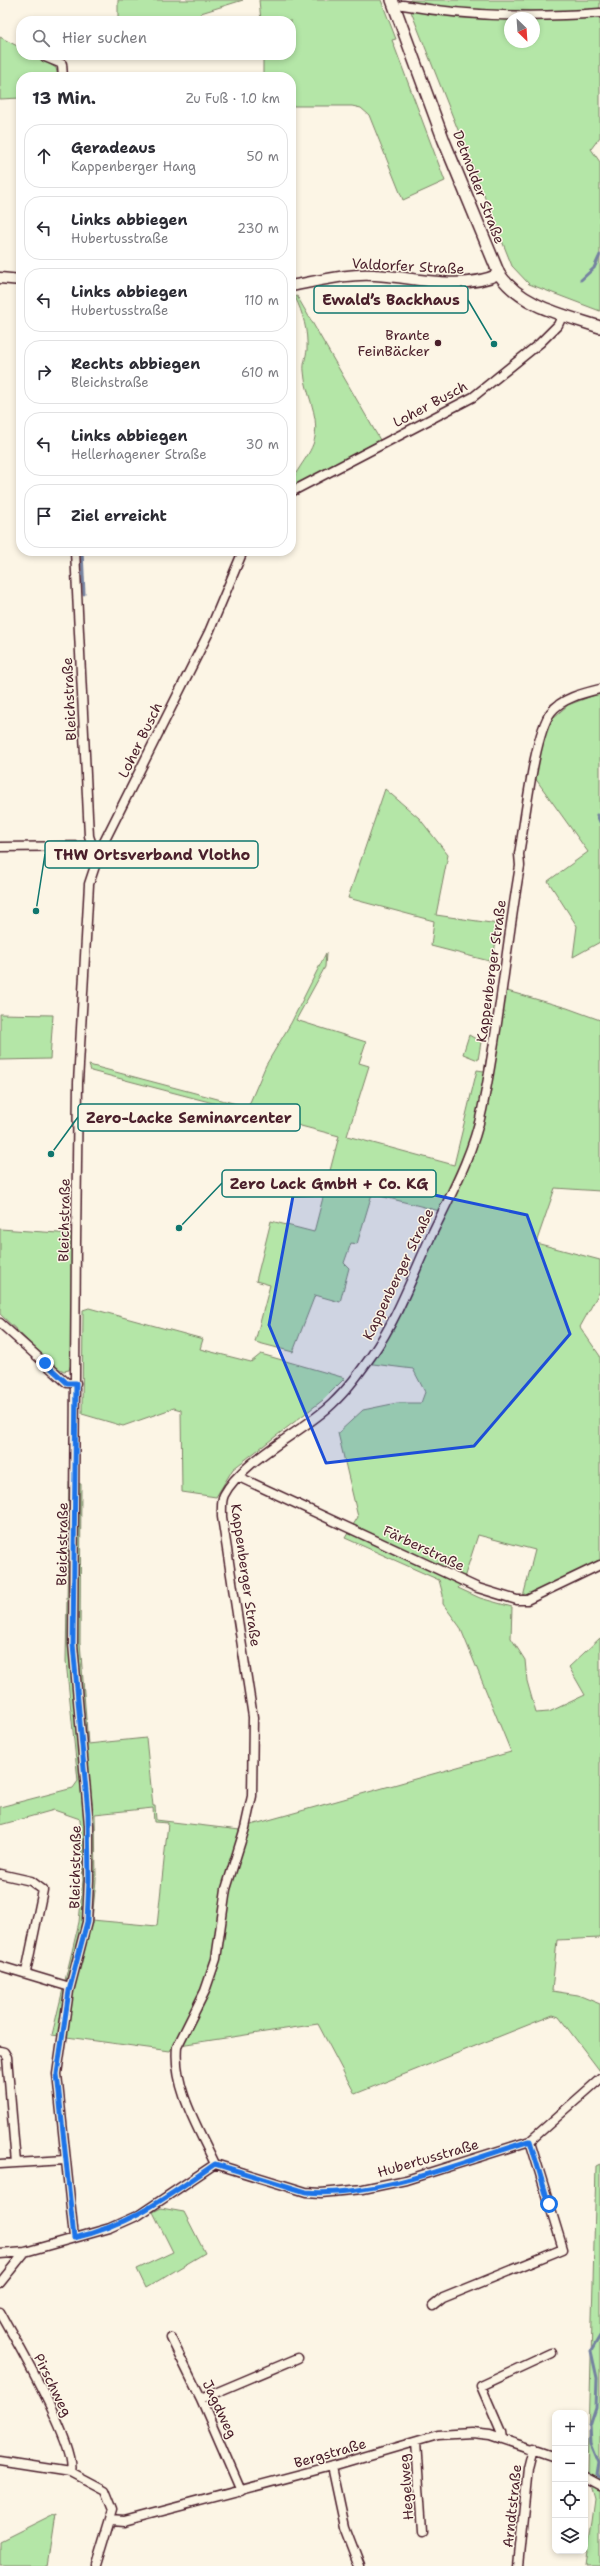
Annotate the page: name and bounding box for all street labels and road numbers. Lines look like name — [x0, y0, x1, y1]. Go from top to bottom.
street label: Detmolder Straße — [449, 128, 509, 246]
street label: Valdorfer Straße — [351, 254, 465, 278]
street label: Loher Busch — [390, 377, 470, 431]
street label: Bleichstraße — [58, 657, 80, 741]
street label: Loher Busch — [114, 699, 166, 781]
street label: Kappenberger Straße — [472, 898, 510, 1044]
street label: Bleichstraße — [54, 1178, 74, 1262]
street label: Kappenberger Straße — [358, 1205, 438, 1343]
street label: Bleichstraße — [52, 1502, 72, 1586]
street label: Kappenberger Straße — [227, 1502, 265, 1648]
street label: Färberstraße — [380, 1521, 468, 1575]
street label: Bleichstraße — [65, 1825, 85, 1909]
street label: Hubertusstraße — [375, 2135, 481, 2181]
street label: Pirschweg — [30, 2350, 76, 2420]
street label: Jagdweg — [199, 2377, 241, 2441]
street label: Bergstraße — [292, 2434, 368, 2472]
street label: Hegelweg — [395, 2453, 417, 2521]
street label: Arndtstraße — [499, 2463, 525, 2549]

